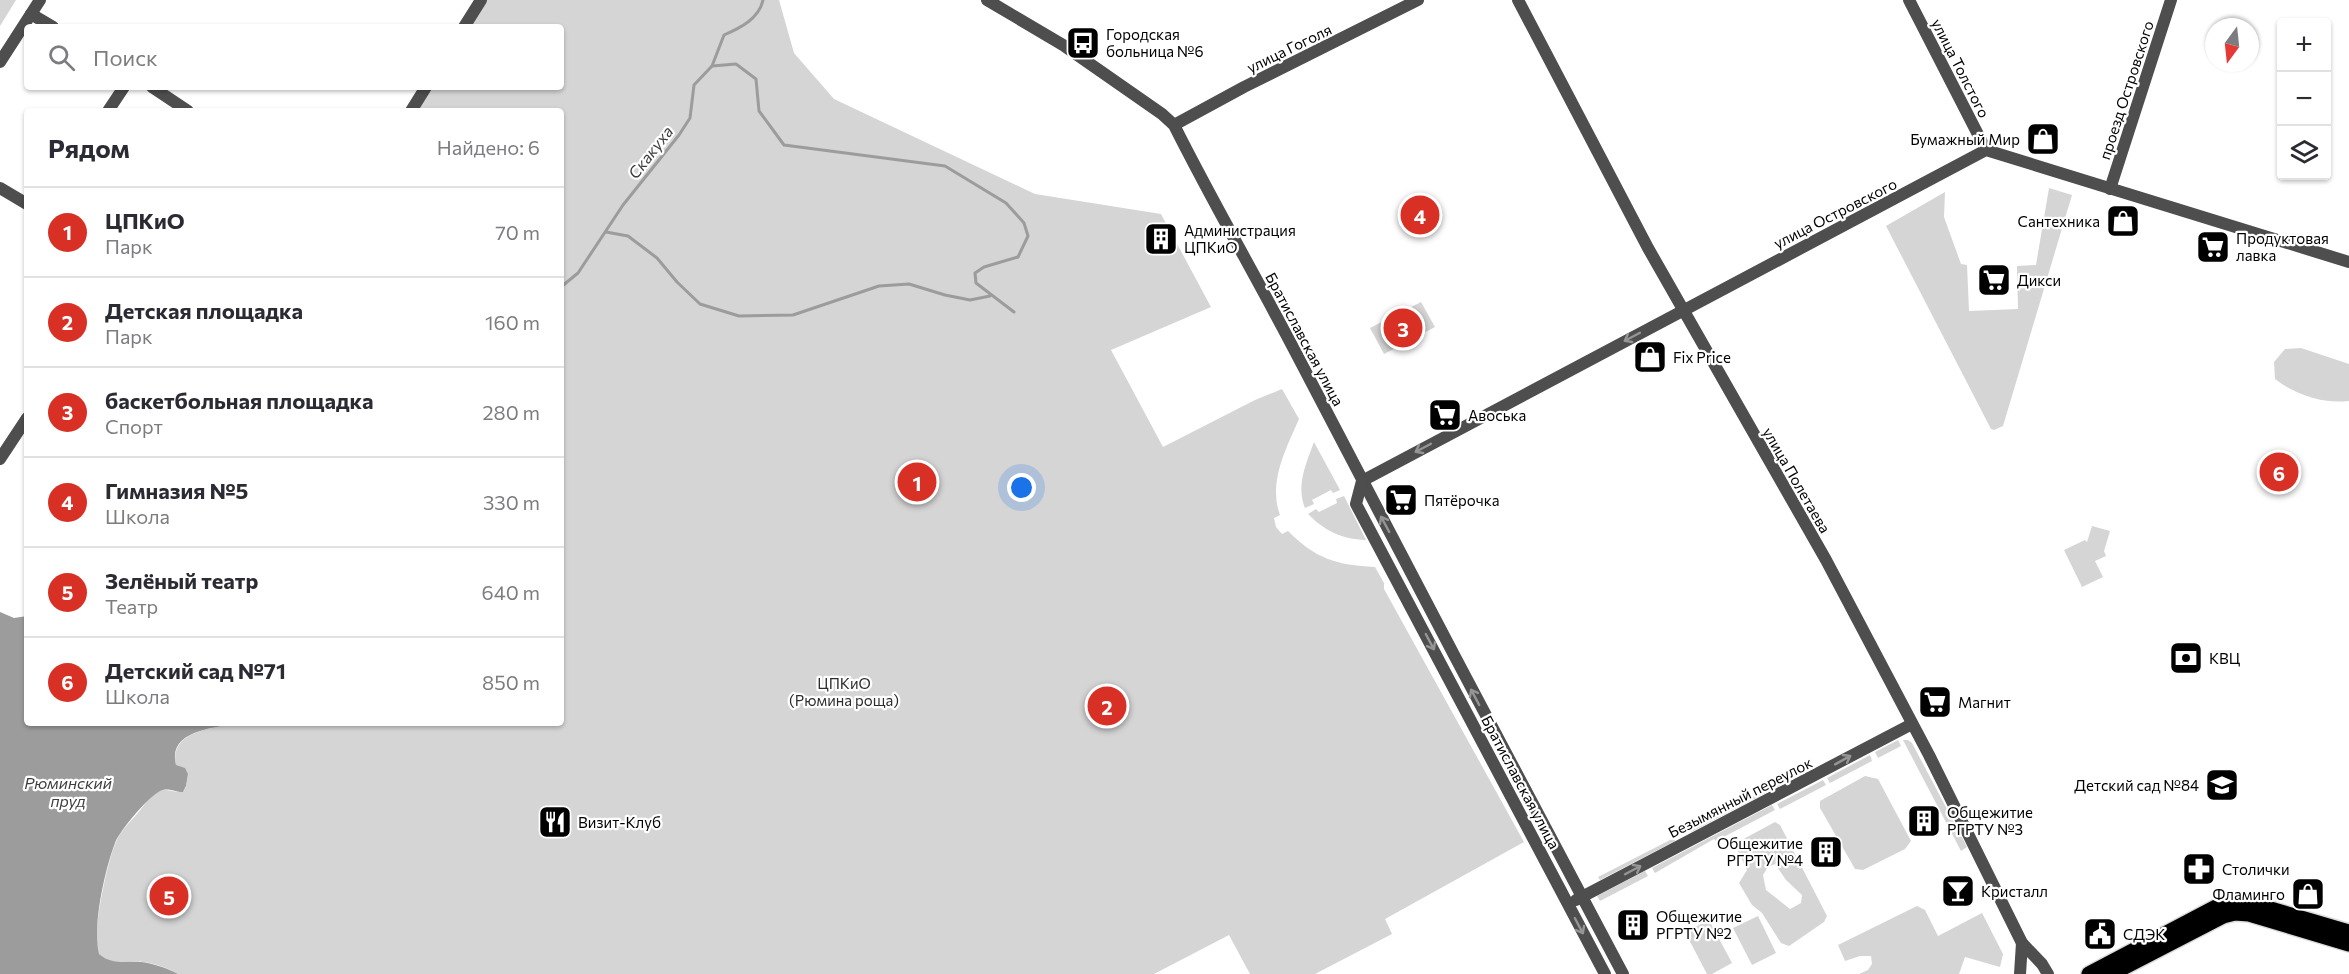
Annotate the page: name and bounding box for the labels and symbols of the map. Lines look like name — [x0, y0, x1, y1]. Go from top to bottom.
street label: улица Толстого — [1928, 16, 1994, 121]
street label: проезд Островского — [2095, 18, 2157, 162]
north arrow — [2205, 18, 2259, 72]
street label: улица Гоголя — [1244, 20, 1334, 76]
bus stop icon: Городская больница №6 — [1065, 25, 1101, 61]
place label: Городская больница №6 — [1106, 25, 1204, 60]
shop icon: Бумажный Мир — [2025, 121, 2061, 157]
water label: Скакуха — [624, 122, 676, 182]
place label: Бумажный Мир — [1910, 130, 2020, 148]
street label: улица Островского — [1770, 174, 1900, 252]
pin: 4 — [1400, 192, 1440, 238]
shop icon: Сантехника — [2105, 203, 2141, 239]
place label: Сантехника — [2018, 212, 2100, 230]
building icon: Администрация ЦПКиО — [1143, 221, 1179, 257]
place label: Администрация ЦПКиО — [1184, 221, 1296, 256]
supermarket icon: Продуктовая лавка — [2195, 229, 2231, 265]
place label: Продуктовая лавка — [2236, 229, 2329, 264]
supermarket icon: Дикси — [1976, 262, 2012, 298]
street label: Братиславская улица — [1262, 269, 1348, 409]
place label: Дикси — [2017, 271, 2061, 289]
pin: 3 — [1384, 306, 1422, 350]
one-way arrow — [1624, 331, 1641, 343]
shop icon: Fix Price — [1632, 339, 1668, 375]
place label: Fix Price — [1673, 348, 1731, 366]
supermarket icon: Авоська — [1427, 397, 1463, 433]
place label: Авоська — [1468, 406, 1526, 424]
street label: улица Полетаева — [1759, 424, 1835, 536]
one-way arrow — [1414, 443, 1432, 454]
pin: 6 — [2260, 450, 2298, 494]
pin: 1 — [898, 460, 936, 504]
your location — [1007, 473, 1036, 502]
supermarket icon: Пятёрочка — [1383, 482, 1419, 518]
place label: Пятёрочка — [1424, 491, 1499, 509]
one-way arrow — [1379, 516, 1391, 533]
one-way arrow — [1424, 633, 1436, 650]
bank icon: КВЦ — [2168, 640, 2204, 676]
place label: КВЦ — [2209, 649, 2241, 667]
park label: ЦПКиО (Рюмина роща) — [789, 674, 899, 709]
pin: 2 — [1088, 684, 1126, 728]
supermarket icon: Магнит — [1917, 684, 1953, 720]
one-way arrow — [1469, 688, 1480, 706]
place label: Магнит — [1958, 693, 2011, 711]
street label: Братиславская улица — [1478, 712, 1564, 852]
street label: Безымянный переулок — [1665, 753, 1815, 841]
one-way arrow — [1834, 754, 1851, 766]
school or university icon: Детский сад №84 — [2204, 767, 2240, 803]
water label: Рюминский пруд — [24, 773, 112, 810]
place label: Детский сад №84 — [2074, 776, 2199, 794]
building icon: Общежитие РГРТУ №3 — [1906, 803, 1942, 839]
place label: Общежитие РГРТУ №3 — [1947, 803, 2033, 838]
restaurant icon: Визит-Клуб — [537, 804, 573, 840]
place label: Визит-Клуб — [578, 813, 661, 831]
place label: Общежитие РГРТУ №4 — [1717, 834, 1803, 869]
building icon: Общежитие РГРТУ №4 — [1808, 834, 1844, 870]
pharmacy icon: Столички — [2181, 851, 2217, 887]
place label: Столички — [2222, 860, 2290, 878]
one-way arrow — [1623, 864, 1641, 875]
bar icon: Кристалл — [1940, 873, 1976, 909]
pin: 5 — [150, 874, 188, 918]
shop icon: Фламинго — [2290, 876, 2326, 912]
place label: Кристалл — [1981, 882, 2048, 900]
place label: Фламинго — [2213, 885, 2285, 903]
building icon: Общежитие РГРТУ №2 — [1615, 907, 1651, 943]
place label: Общежитие РГРТУ №2 — [1656, 907, 1742, 942]
public building icon: СДЭК — [2082, 916, 2118, 952]
one-way arrow — [1574, 917, 1586, 935]
place label: СДЭК — [2123, 925, 2165, 943]

